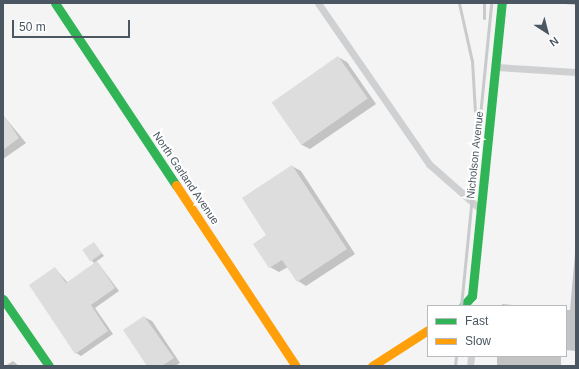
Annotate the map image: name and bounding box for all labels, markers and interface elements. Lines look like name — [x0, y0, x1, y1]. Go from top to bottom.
scale bar — [14, 12, 132, 38]
north arrow — [527, 12, 567, 52]
text: 50 m — [19, 20, 46, 34]
text: N — [547, 35, 561, 49]
street label: Nicholson Avenue — [464, 110, 486, 200]
street label: North Garland Avenue — [150, 129, 222, 227]
legend — [427, 305, 567, 357]
text: Fast — [465, 314, 488, 328]
text: Slow — [465, 334, 491, 348]

